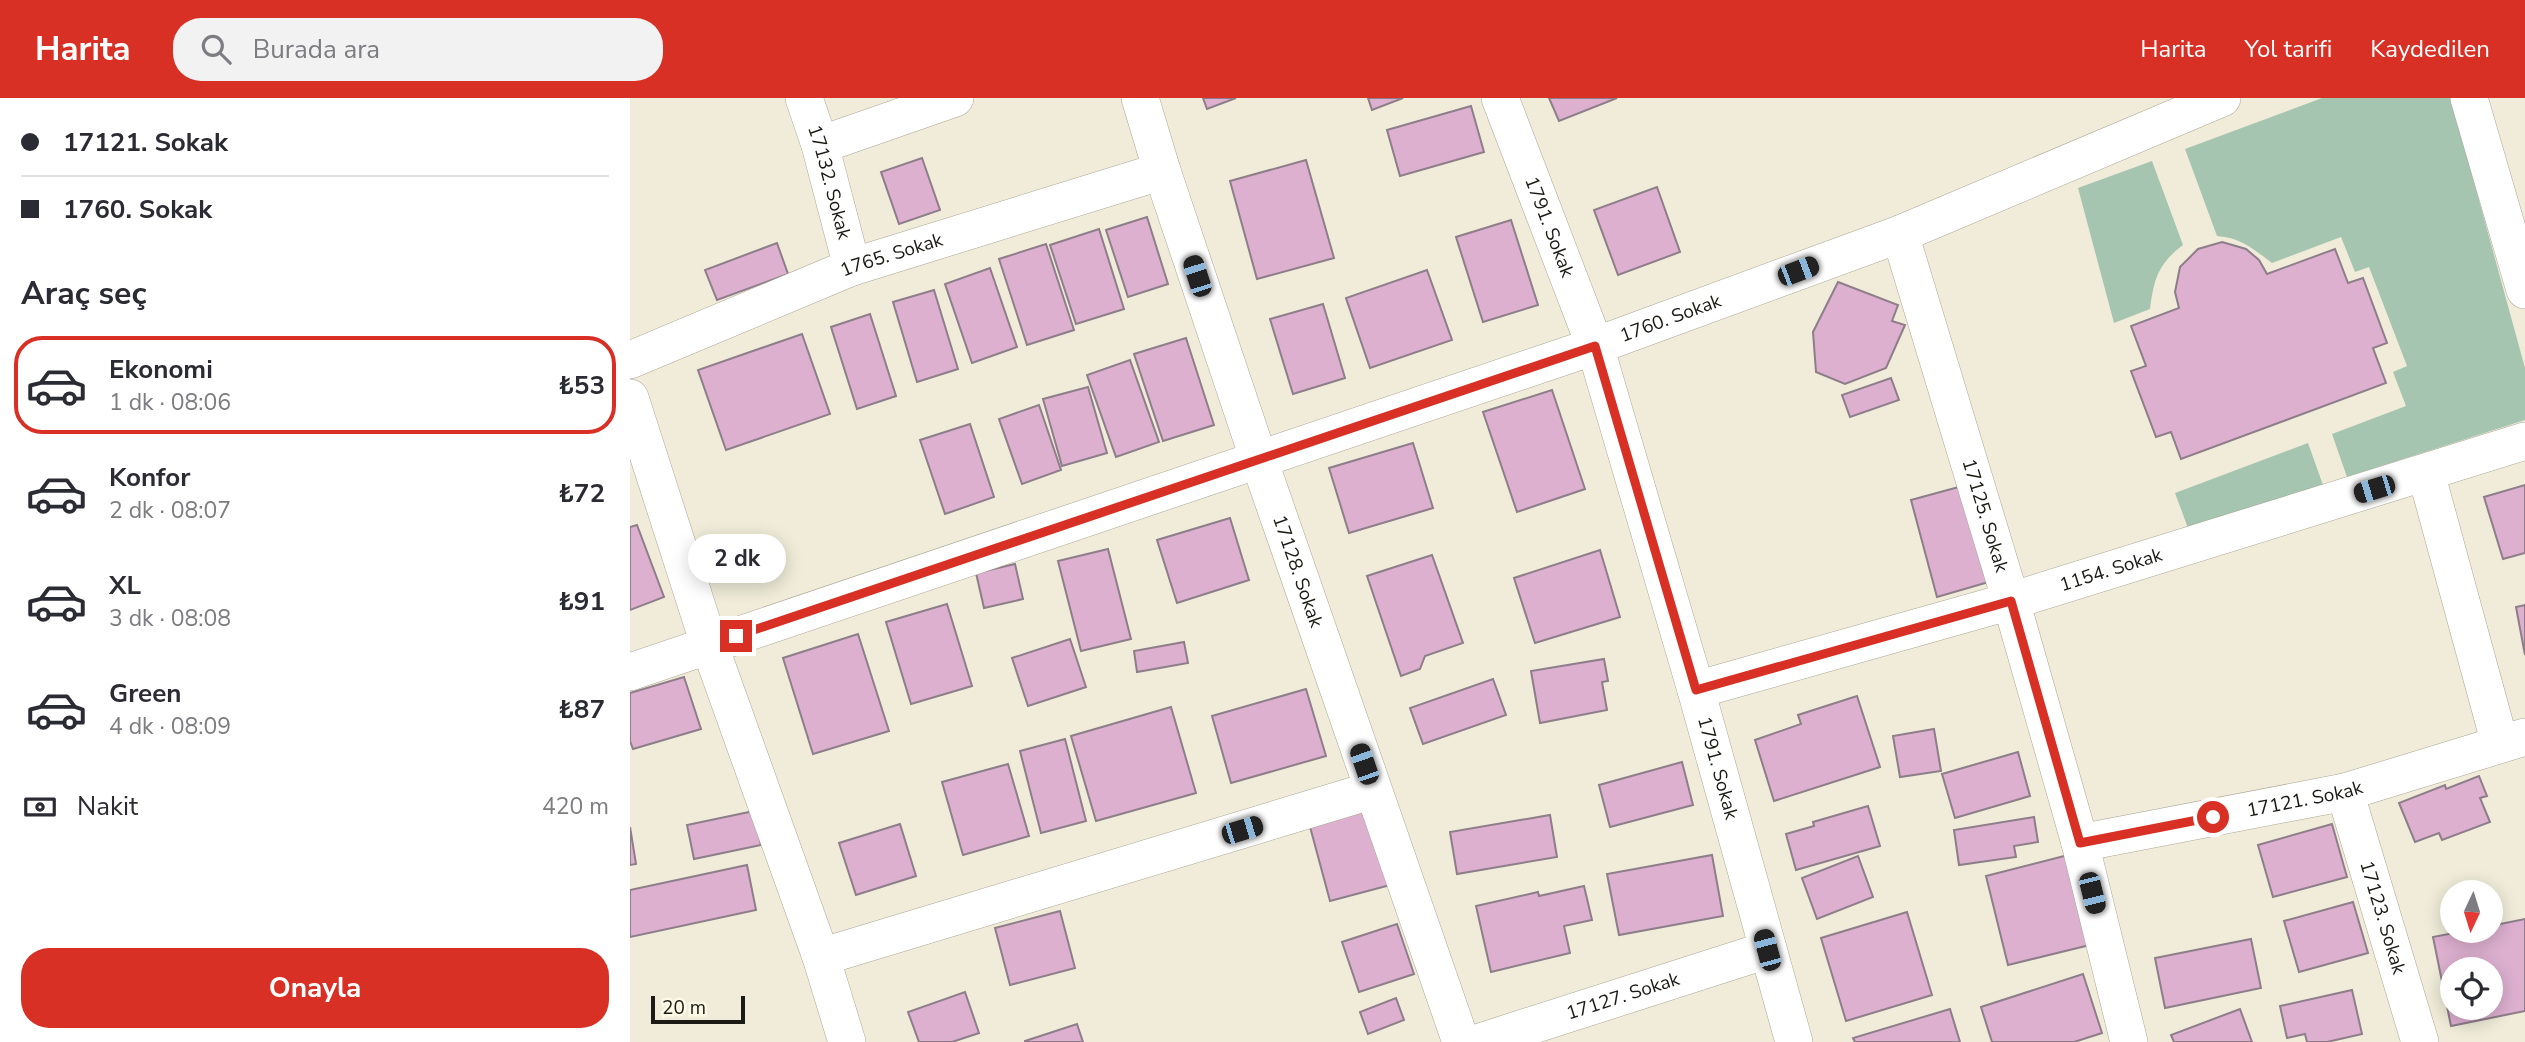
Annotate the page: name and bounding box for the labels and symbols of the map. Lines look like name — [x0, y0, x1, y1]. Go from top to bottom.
street label: 17132. Sokak — [801, 121, 857, 243]
street label: 1791. Sokak — [1518, 173, 1581, 282]
street label: 1765. Sokak — [836, 227, 946, 284]
car — [1181, 253, 1214, 299]
car — [1775, 254, 1822, 288]
street label: 1760. Sokak — [1616, 288, 1725, 349]
street label: 17125. Sokak — [1956, 455, 2015, 576]
car — [2351, 473, 2398, 505]
street label: 17128. Sokak — [1266, 512, 1329, 632]
callout: 2 dk — [687, 534, 785, 584]
street label: 1154. Sokak — [2056, 542, 2166, 598]
route end — [720, 620, 752, 652]
street label: 1791. Sokak — [1691, 713, 1745, 823]
car — [1348, 741, 1381, 787]
street label: 17121. Sokak — [2245, 774, 2366, 824]
route start — [2197, 801, 2229, 833]
car — [1219, 814, 1266, 846]
street label: 17123. Sokak — [2353, 857, 2412, 978]
car — [2077, 870, 2108, 916]
north arrow — [2440, 880, 2502, 943]
car — [1752, 927, 1783, 973]
street label: 17127. Sokak — [1563, 966, 1683, 1027]
scale bar — [651, 993, 746, 1025]

